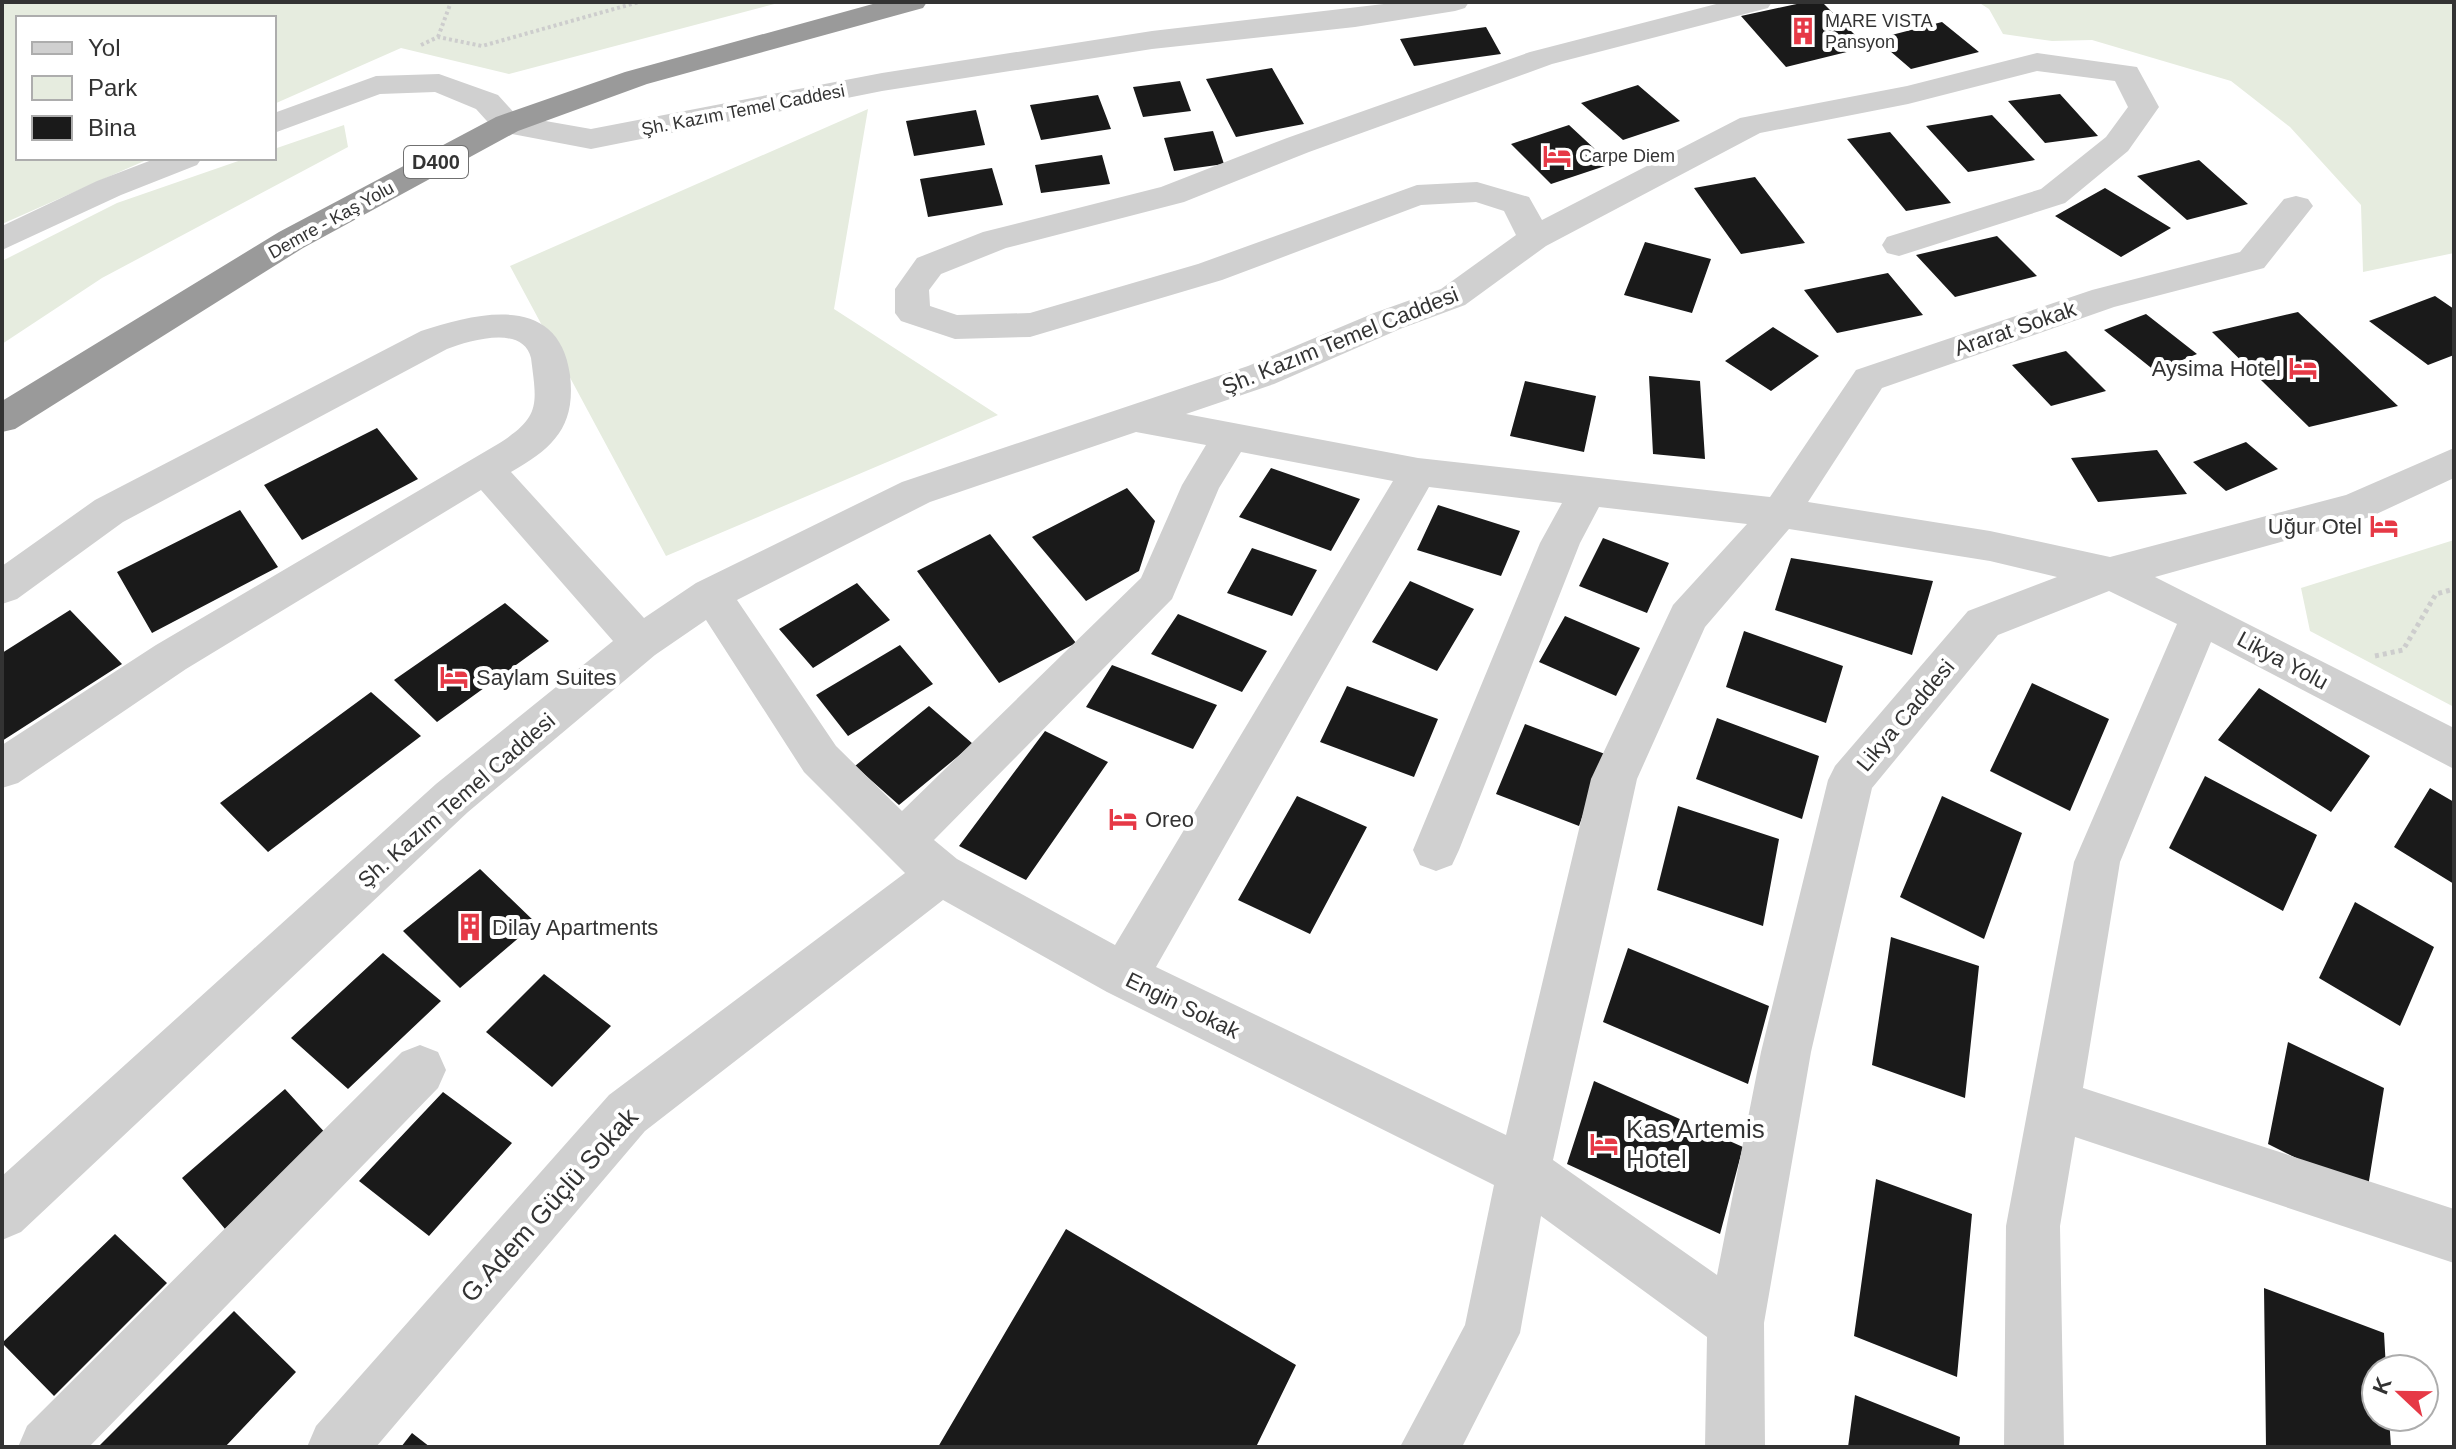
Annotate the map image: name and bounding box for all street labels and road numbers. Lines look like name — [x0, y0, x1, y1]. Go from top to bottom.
street label: Şh. Kazım Temel Caddesi — [640, 80, 846, 140]
road number: D400 — [404, 146, 468, 178]
street label: Demre - Kaş Yolu — [265, 177, 397, 263]
street label: Şh. Kazım Temel Caddesi — [1218, 282, 1462, 399]
street label: Ararat Sokak — [1951, 296, 2080, 361]
street label: Likya Yolu — [2233, 626, 2332, 695]
street label: Likya Caddesi — [1851, 654, 1959, 776]
street label: Şh. Kazım Temel Caddesi — [353, 708, 560, 893]
street label: Engin Sokak — [1122, 967, 1245, 1044]
street label: G.Adem Güçlü Sokak — [454, 1101, 644, 1308]

